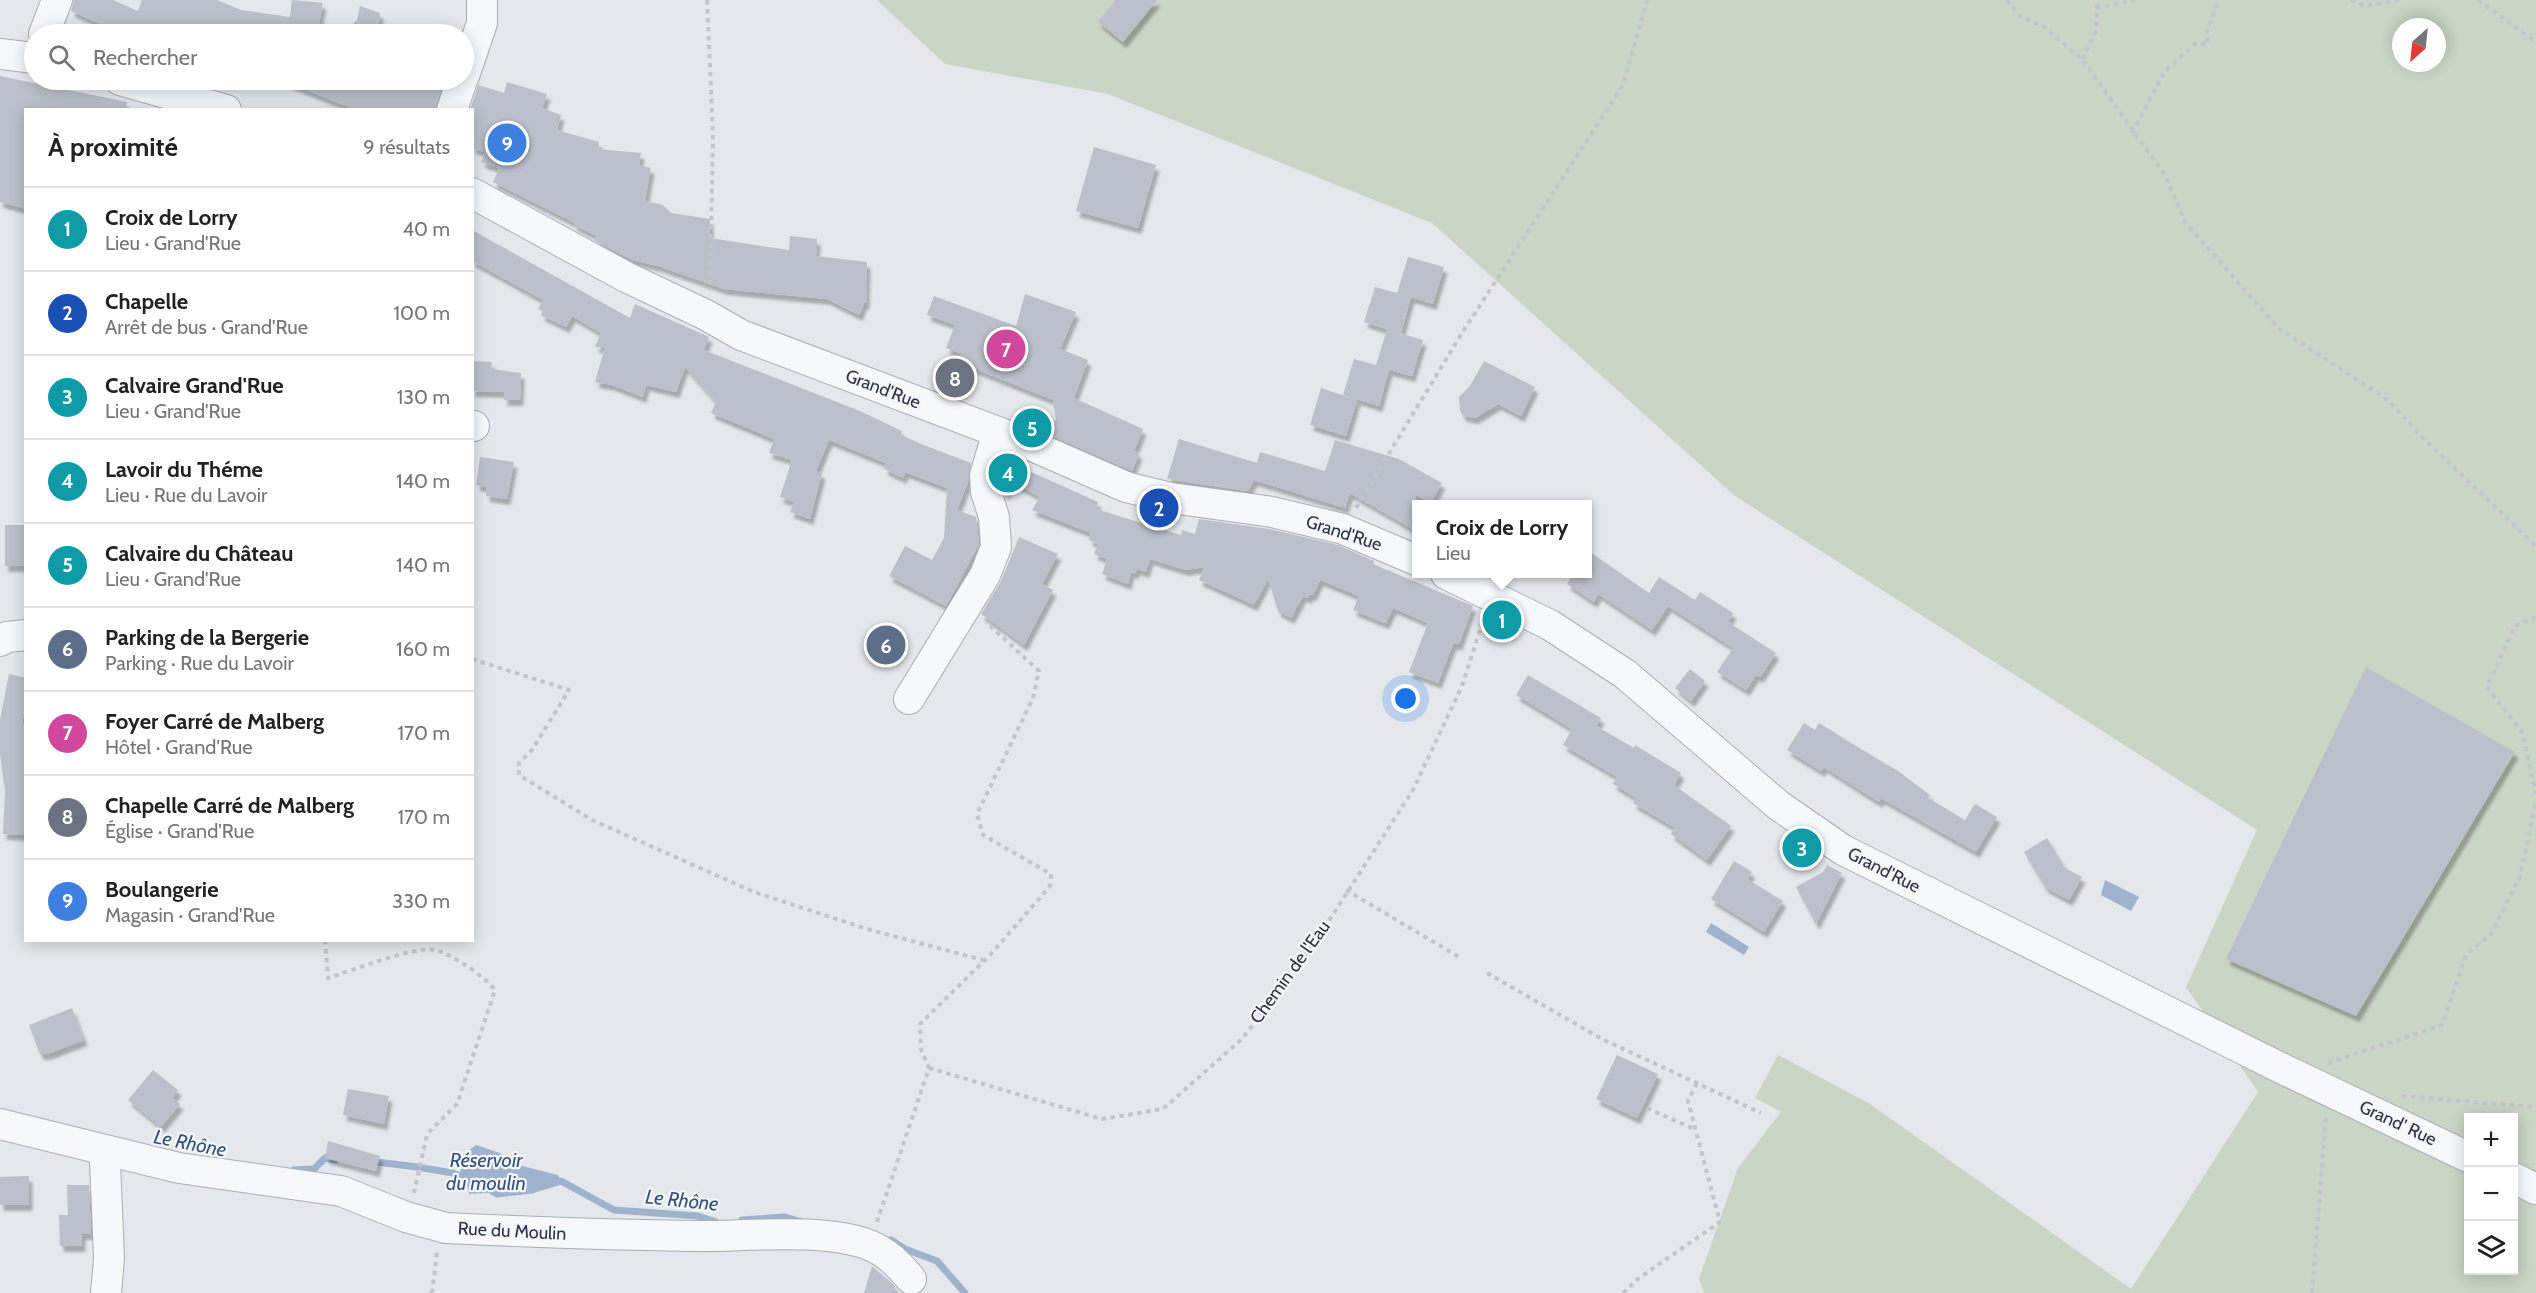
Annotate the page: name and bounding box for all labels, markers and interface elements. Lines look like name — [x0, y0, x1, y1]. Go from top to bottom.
north arrow — [2392, 18, 2446, 72]
search box — [24, 24, 474, 90]
icon: search — [45, 41, 78, 74]
text: Rechercher — [93, 44, 197, 71]
pin: 9 — [488, 120, 526, 166]
text: À proximité — [48, 131, 178, 163]
text: 9 résultats — [363, 135, 450, 159]
text: Croix de Lorry — [105, 204, 238, 231]
text: 1 — [64, 217, 71, 241]
text: 40 m — [402, 217, 450, 241]
text: Lieu · Grand'Rue — [105, 231, 241, 255]
text: Chapelle — [105, 288, 188, 315]
text: 2 — [62, 301, 73, 325]
text: 100 m — [394, 301, 450, 325]
text: Arrêt de bus · Grand'Rue — [105, 315, 308, 339]
pin: 7 — [986, 326, 1026, 372]
pin: 8 — [936, 356, 974, 400]
street label: Grand'Rue — [842, 365, 924, 413]
text: Calvaire Grand'Rue — [105, 372, 284, 399]
text: 3 — [62, 385, 73, 409]
text: 130 m — [397, 385, 450, 409]
text: Lieu · Grand'Rue — [105, 399, 241, 423]
pin: 5 — [1012, 406, 1052, 450]
pin: 4 — [988, 450, 1028, 496]
text: Lavoir du Théme — [105, 456, 263, 483]
text: 4 — [61, 469, 74, 493]
text: 140 m — [396, 469, 450, 493]
text: Lieu · Rue du Lavoir — [105, 483, 267, 507]
pin: 2 — [1140, 486, 1178, 530]
popup — [1412, 500, 1592, 578]
street label: Grand'Rue — [1303, 510, 1385, 556]
text: Croix de Lorry — [1436, 514, 1568, 541]
text: Calvaire du Château — [105, 540, 293, 567]
text: Lieu — [1436, 541, 1471, 565]
text: 5 — [62, 553, 73, 577]
text: 140 m — [396, 553, 450, 577]
text: Lieu · Grand'Rue — [105, 567, 241, 591]
pin: 1 — [1482, 598, 1522, 642]
pin: 6 — [866, 622, 906, 668]
text: Parking de la Bergerie — [105, 624, 309, 651]
text: 6 — [62, 637, 73, 661]
text: 160 m — [396, 637, 450, 661]
text: Parking · Rue du Lavoir — [105, 651, 294, 675]
your location — [1391, 684, 1420, 713]
text: Foyer Carré de Malberg — [105, 708, 324, 735]
text: 7 — [62, 721, 73, 745]
text: 170 m — [398, 721, 450, 745]
text: Hôtel · Grand'Rue — [105, 735, 252, 759]
text: Chapelle Carré de Malberg — [105, 792, 354, 819]
text: 8 — [61, 805, 74, 829]
text: 170 m — [398, 805, 450, 829]
text: Église · Grand'Rue — [105, 819, 254, 843]
pin: 3 — [1782, 826, 1822, 870]
street label: Grand'Rue — [1844, 842, 1924, 898]
text: Boulangerie — [105, 876, 218, 903]
text: 9 — [62, 889, 73, 913]
text: 330 m — [392, 889, 450, 913]
text: Magasin · Grand'Rue — [105, 903, 275, 927]
street label: Chemin de l'Eau — [1245, 916, 1335, 1028]
street label: Grand' Rue — [2356, 1096, 2440, 1150]
map controls — [2464, 1113, 2518, 1275]
button: + — [2464, 1113, 2518, 1167]
water label: Le Rhône — [152, 1124, 228, 1162]
water label: Réservoir du moulin — [446, 1148, 526, 1195]
button: − — [2464, 1167, 2518, 1221]
water label: Le Rhône — [644, 1184, 720, 1216]
street label: Rue du Moulin — [457, 1217, 567, 1245]
button: layers — [2464, 1221, 2518, 1275]

